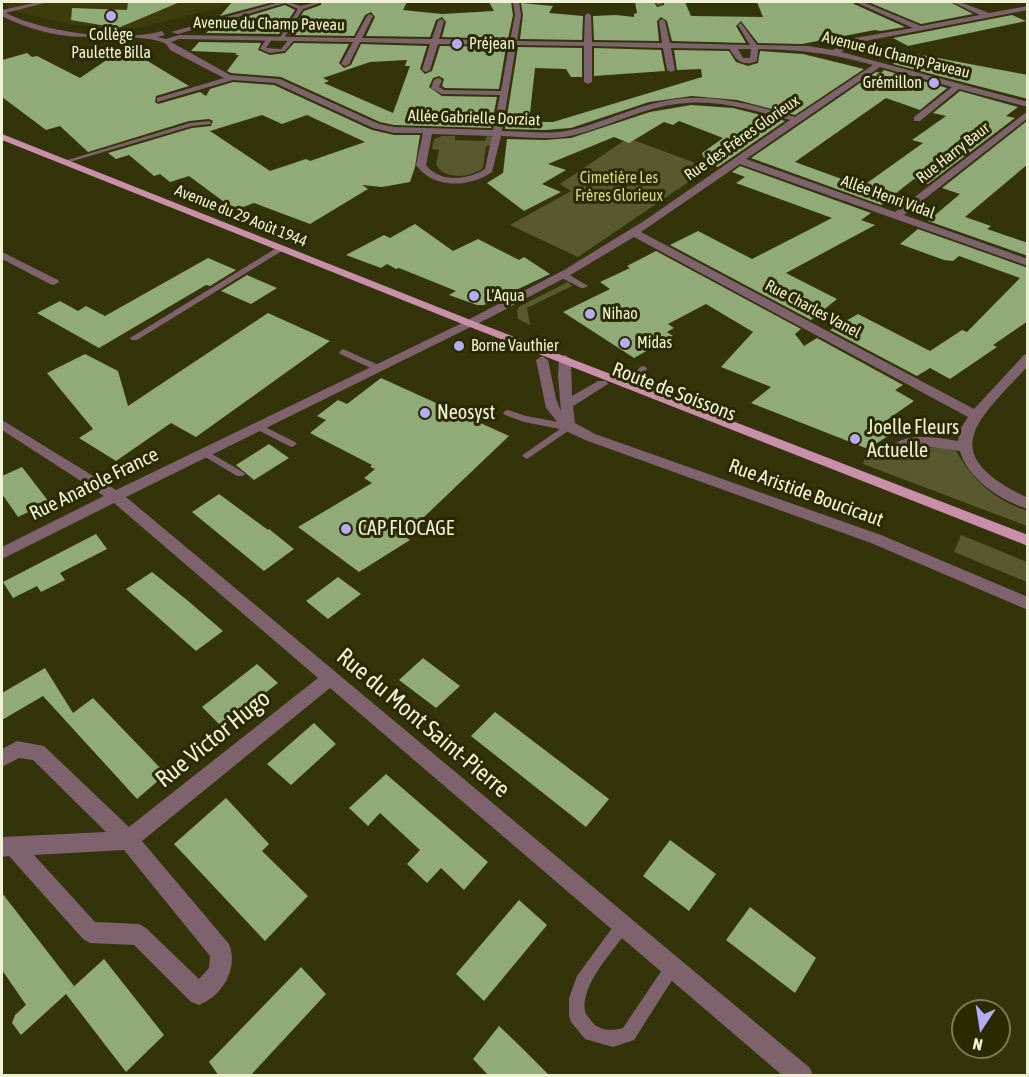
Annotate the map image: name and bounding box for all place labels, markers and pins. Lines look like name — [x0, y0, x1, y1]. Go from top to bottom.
marker: Collège Paulette Billa — [104, 9, 118, 23]
place label: Collège Paulette Billa — [71, 25, 151, 63]
place label: Préjean — [469, 34, 515, 54]
marker: Préjean — [450, 37, 464, 51]
place label: Grémillon — [863, 73, 922, 93]
marker: Grémillon — [927, 76, 941, 90]
place label: L'Aqua — [486, 286, 525, 306]
marker: L'Aqua — [467, 289, 481, 303]
place label: Nihao — [602, 304, 638, 324]
marker: Nihao — [583, 307, 597, 321]
place label: Midas — [637, 333, 672, 353]
place label: Borne Vauthier — [471, 336, 559, 356]
marker: Midas — [618, 336, 632, 350]
marker: Borne Vauthier — [452, 339, 466, 353]
place label: Neosyst — [437, 401, 495, 425]
marker: Neosyst — [418, 406, 432, 420]
place label: Joelle Fleurs Actuelle — [867, 416, 959, 463]
marker: Joelle Fleurs Actuelle — [848, 432, 862, 446]
place label: CAP FLOCAGE — [358, 517, 454, 541]
marker: CAP FLOCAGE — [339, 522, 353, 536]

